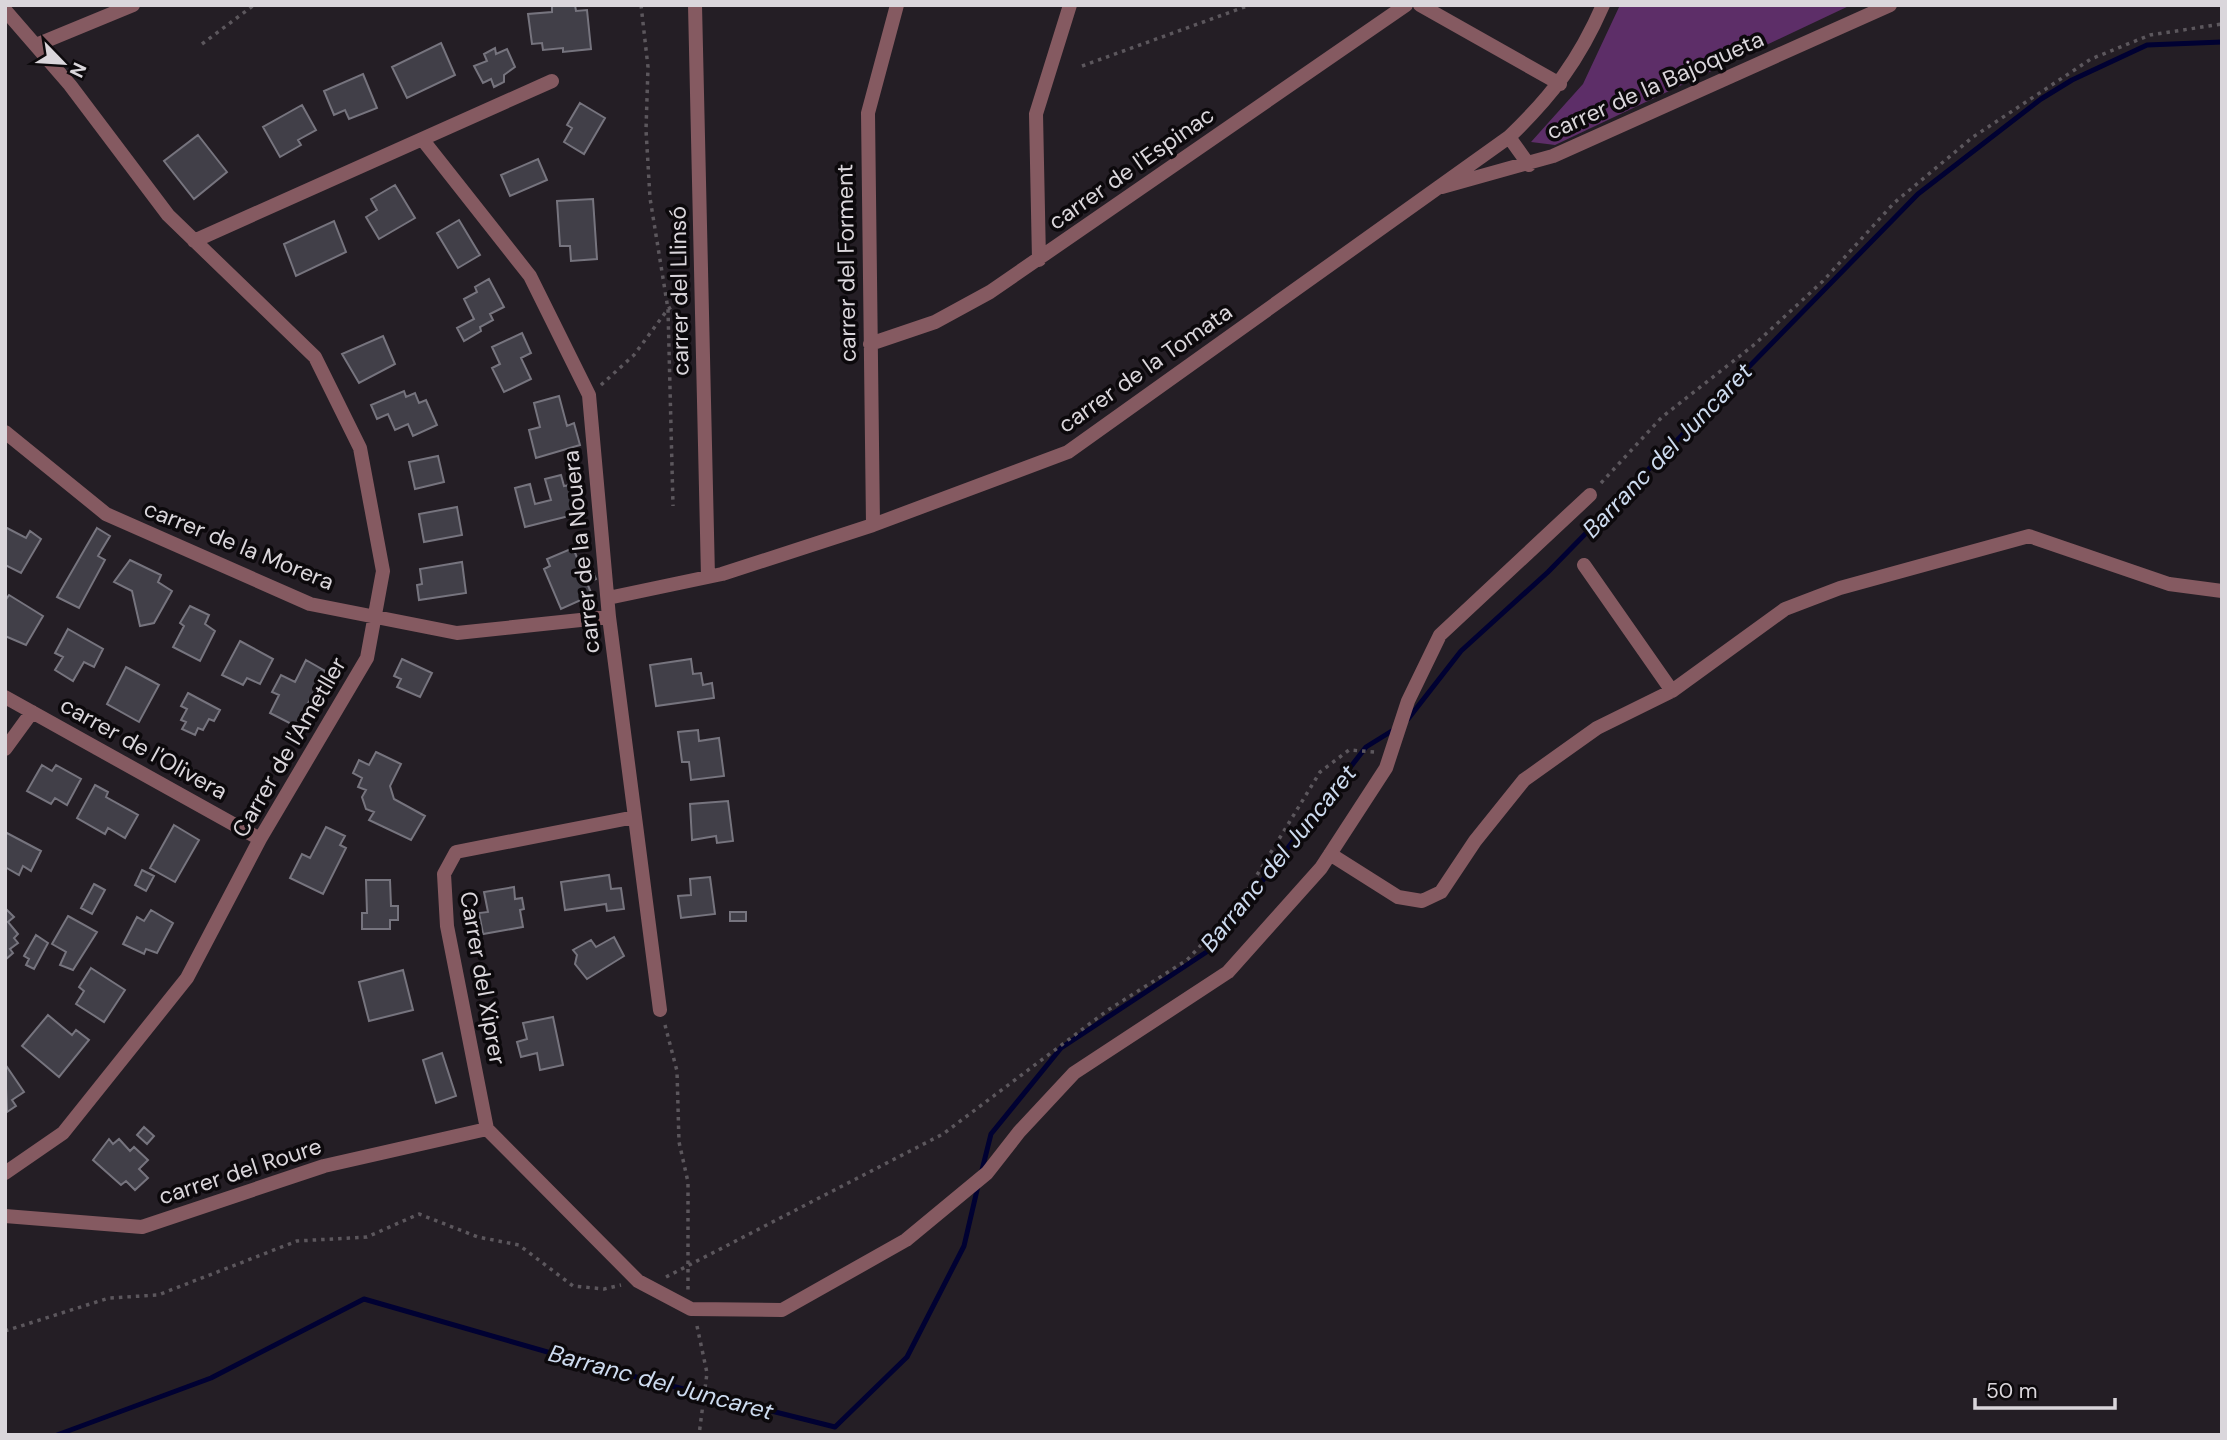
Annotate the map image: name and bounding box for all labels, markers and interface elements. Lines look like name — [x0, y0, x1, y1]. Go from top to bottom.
street label: carrer de la Bajoqueta — [1542, 24, 1768, 146]
north arrow — [28, 28, 98, 98]
text: N — [64, 58, 92, 82]
street label: carrer de l'Espinac — [1042, 100, 1220, 236]
street label: carrer del Forment — [829, 164, 863, 362]
street label: carrer del Llinsó — [663, 206, 695, 376]
street label: carrer de la Tomata — [1052, 297, 1238, 439]
water label: Barranc del Juncaret — [1575, 355, 1759, 544]
street label: carrer de la Nouera — [555, 449, 607, 655]
street label: carrer de la Morera — [140, 493, 338, 597]
street label: Carrer de l'Ametller — [225, 651, 353, 843]
street label: carrer de l'Olivera — [55, 690, 233, 806]
water label: Barranc del Juncaret — [1193, 758, 1363, 958]
street label: Carrer del Xiprer — [453, 889, 513, 1067]
street label: carrer del Roure — [155, 1131, 325, 1211]
water label: Barranc del Juncaret — [545, 1337, 778, 1427]
scale bar — [1975, 1366, 2115, 1410]
text: 50 m — [1986, 1377, 2037, 1405]

